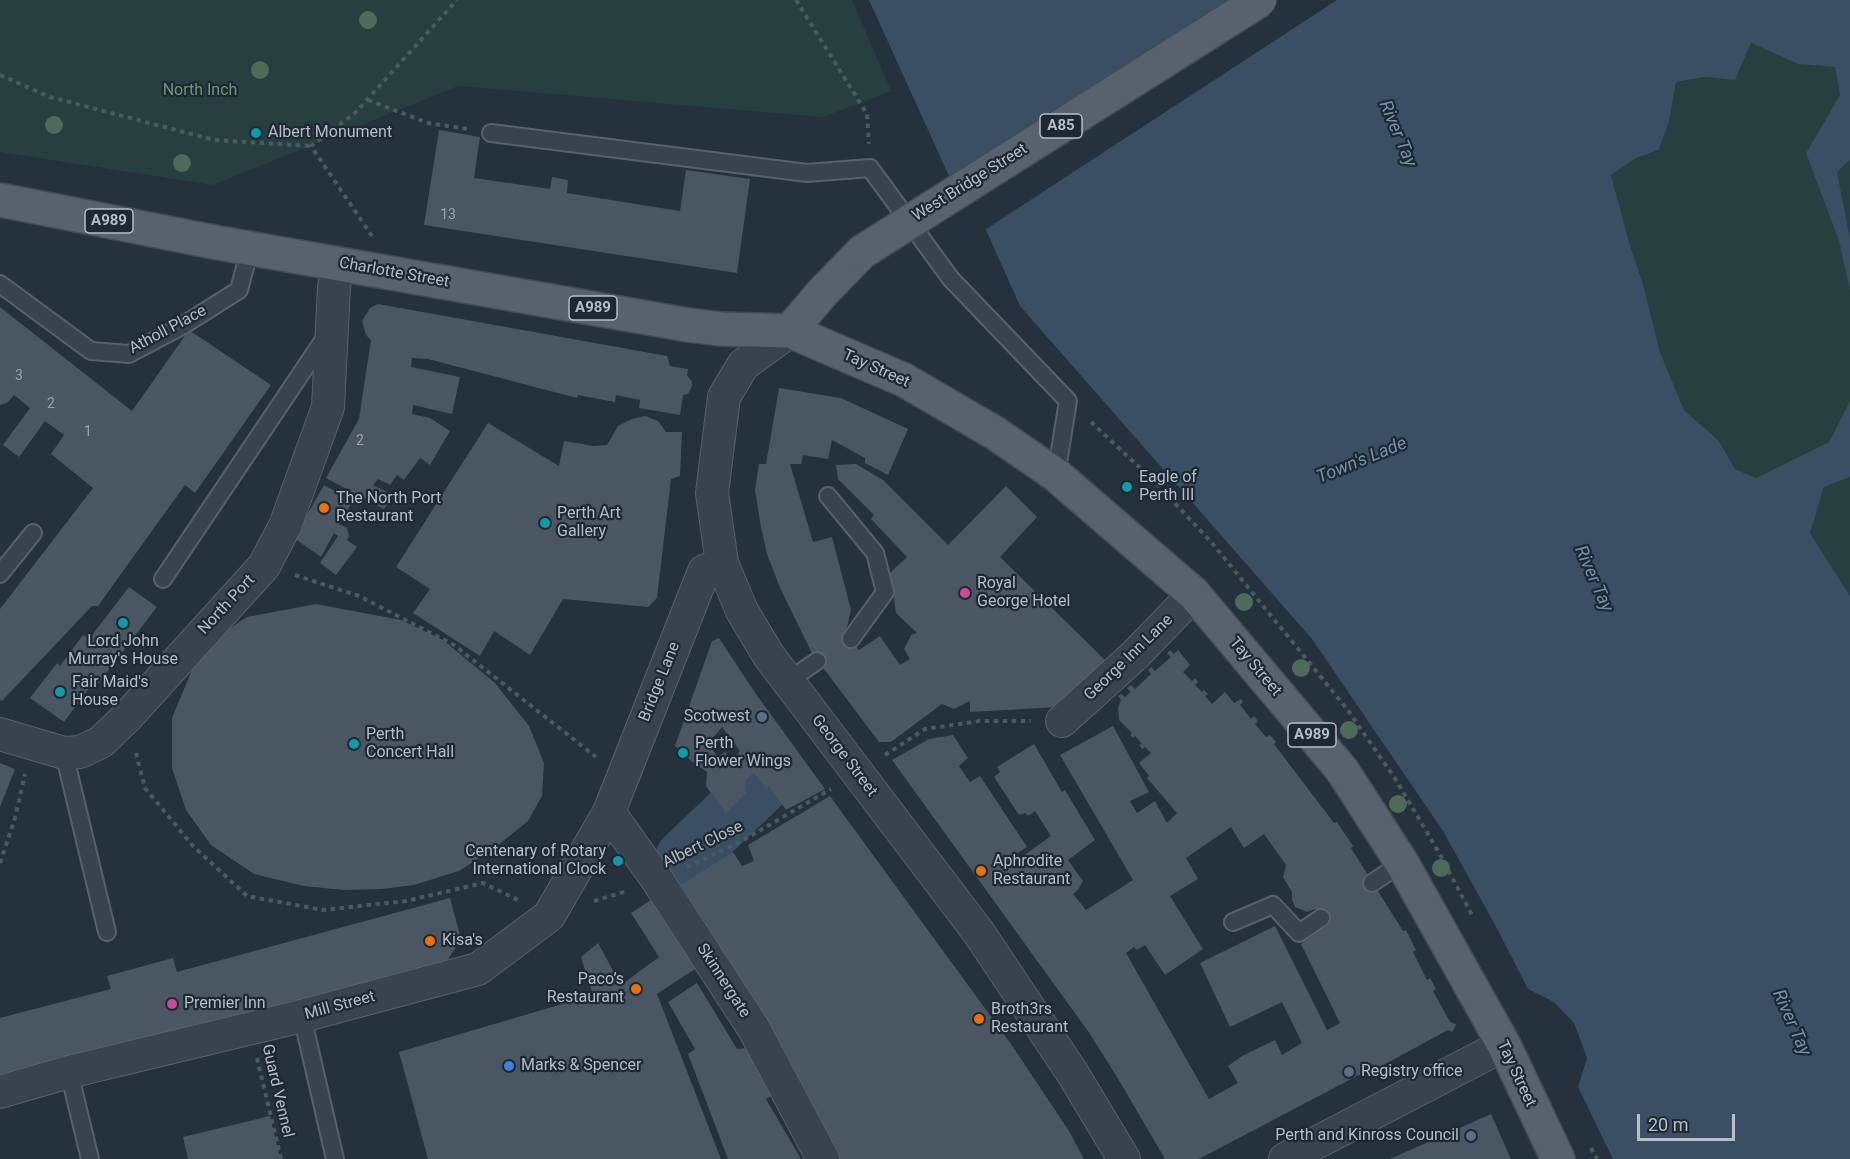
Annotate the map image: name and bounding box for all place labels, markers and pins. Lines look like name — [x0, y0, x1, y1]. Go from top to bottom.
place label: Albert Monument — [268, 123, 392, 143]
marker: Albert Monument — [249, 126, 263, 140]
place label: Eagle of Perth III — [1139, 468, 1197, 506]
marker: Eagle of Perth III — [1120, 480, 1134, 494]
place label: The North Port Restaurant — [336, 489, 441, 527]
marker: The North Port Restaurant — [317, 501, 331, 515]
place label: Perth Art Gallery — [557, 504, 621, 542]
marker: Perth Art Gallery — [538, 516, 552, 530]
place label: Royal George Hotel — [977, 574, 1070, 612]
marker: Royal George Hotel — [958, 586, 972, 600]
marker: Lord John Murray's House — [116, 616, 130, 630]
place label: Lord John Murray's House — [68, 632, 178, 670]
place label: Fair Maid's House — [72, 673, 149, 711]
marker: Fair Maid's House — [53, 685, 67, 699]
place label: Scotwest — [684, 707, 750, 727]
marker: Scotwest — [755, 710, 769, 724]
place label: Perth Concert Hall — [366, 725, 454, 763]
place label: Perth Flower Wings — [695, 734, 791, 772]
marker: Perth Concert Hall — [347, 737, 361, 751]
marker: Perth Flower Wings — [676, 746, 690, 760]
place label: Centenary of Rotary International Clock — [465, 842, 606, 880]
place label: Aphrodite Restaurant — [993, 852, 1070, 890]
marker: Centenary of Rotary International Clock — [611, 854, 625, 868]
marker: Aphrodite Restaurant — [974, 864, 988, 878]
place label: Kisa's — [442, 931, 483, 951]
marker: Kisa's — [423, 934, 437, 948]
place label: Paco’s Restaurant — [547, 970, 624, 1008]
marker: Paco’s Restaurant — [629, 982, 643, 996]
place label: Premier Inn — [184, 994, 266, 1014]
marker: Premier Inn — [165, 997, 179, 1011]
place label: Broth3rs Restaurant — [991, 1000, 1068, 1038]
marker: Broth3rs Restaurant — [972, 1012, 986, 1026]
place label: Marks & Spencer — [521, 1056, 641, 1076]
marker: Marks & Spencer — [502, 1059, 516, 1073]
place label: Registry office — [1361, 1062, 1462, 1082]
marker: Registry office — [1342, 1065, 1356, 1079]
place label: Perth and Kinross Council — [1275, 1126, 1459, 1146]
marker: Perth and Kinross Council — [1464, 1129, 1478, 1143]

